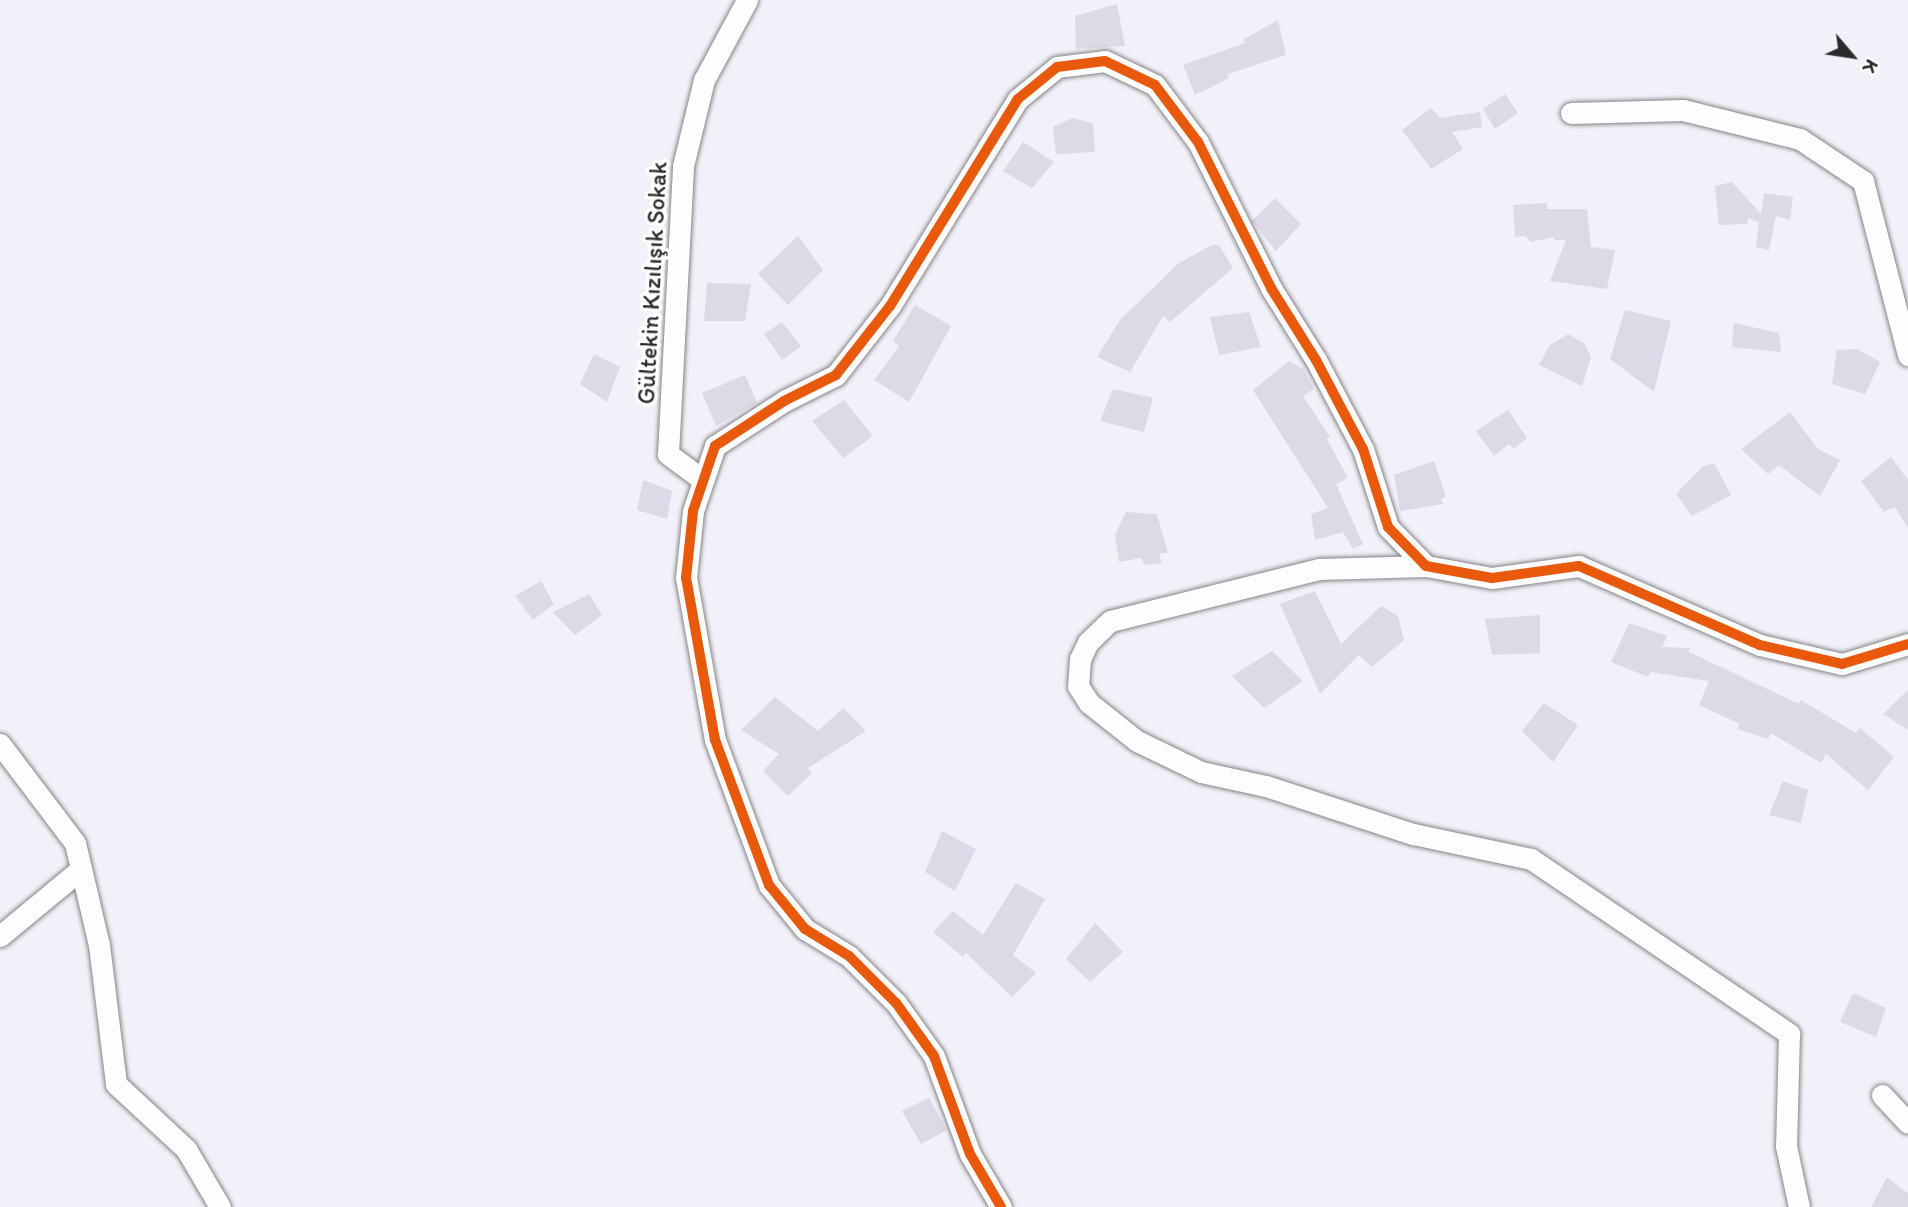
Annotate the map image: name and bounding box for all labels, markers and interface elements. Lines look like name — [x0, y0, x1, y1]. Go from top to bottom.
north arrow — [1817, 21, 1887, 91]
text: K — [1858, 56, 1884, 77]
street label: Gültekin Kızılışık Sokak — [631, 161, 673, 405]

